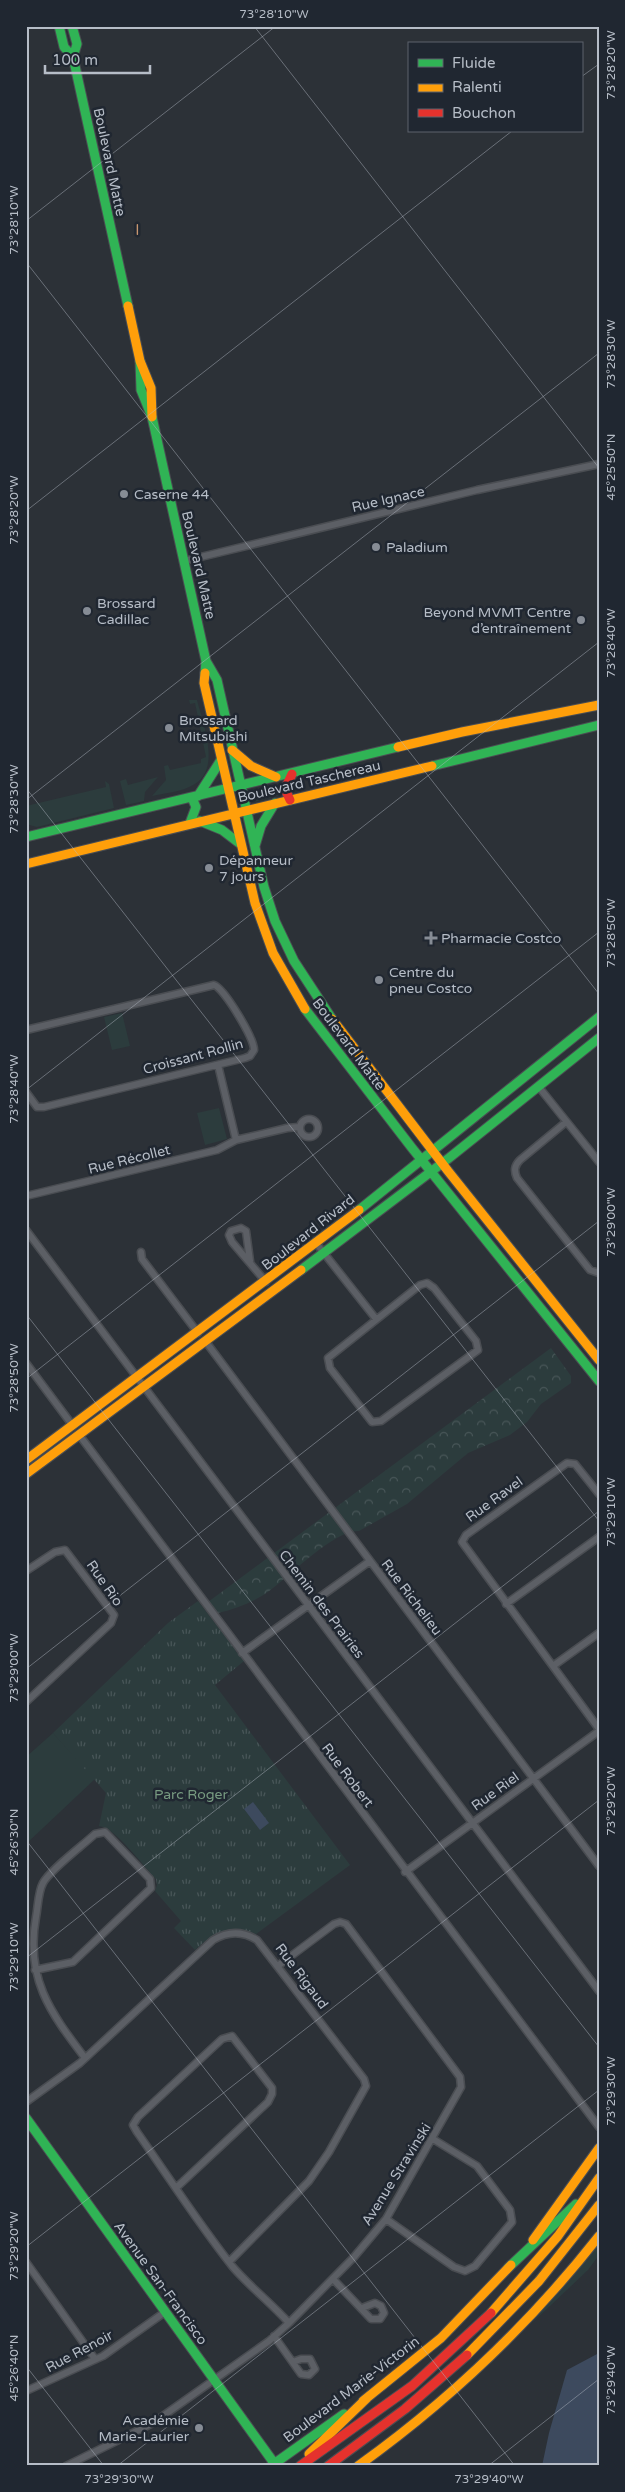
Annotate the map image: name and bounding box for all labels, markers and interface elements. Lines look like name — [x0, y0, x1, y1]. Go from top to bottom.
text: 73°28'10"W — [239, 7, 309, 21]
text: 73°28'20"W — [604, 30, 618, 100]
scale bar — [45, 42, 150, 74]
legend — [408, 42, 582, 132]
text: 100 m — [52, 51, 98, 69]
text: Fluide — [452, 54, 496, 72]
text: Ralenti — [452, 78, 502, 96]
text: Bouchon — [452, 104, 516, 122]
street label: Boulevard Matte — [90, 106, 129, 218]
text: 73°28'10"W — [7, 185, 21, 255]
district label: I — [135, 221, 141, 239]
text: 73°28'30"W — [604, 319, 618, 389]
text: 45°25'50"N — [604, 434, 618, 500]
text: 73°28'20"W — [7, 475, 21, 545]
street label: Rue Ignace — [350, 483, 426, 516]
place label: Caserne 44 — [134, 486, 209, 503]
marker: Caserne 44 — [118, 488, 130, 500]
street label: Boulevard Matte — [178, 509, 219, 621]
place label: Paladium — [386, 539, 448, 556]
marker: Paladium — [370, 541, 382, 553]
place label: Brossard Cadillac — [97, 595, 156, 628]
place label: Beyond MVMT Centre d’entraînement — [423, 604, 572, 637]
marker: Brossard Cadillac — [81, 605, 93, 617]
text: 73°28'40"W — [604, 608, 618, 678]
marker: Beyond MVMT Centre d’entraînement — [575, 614, 587, 626]
place label: Brossard Mitsubishi — [179, 712, 248, 745]
marker: Brossard Mitsubishi — [163, 722, 175, 734]
street label: Boulevard Taschereau — [236, 757, 382, 806]
text: 73°28'30"W — [7, 764, 21, 834]
place label: Dépanneur 7 jours — [219, 852, 293, 885]
marker: Dépanneur 7 jours — [203, 862, 215, 874]
text: 73°28'50"W — [604, 898, 618, 968]
place label: Pharmacie Costco — [441, 930, 561, 947]
marker: Pharmacie Costco — [425, 932, 437, 944]
place label: Centre du pneu Costco — [389, 964, 472, 997]
marker: Centre du pneu Costco — [373, 974, 385, 986]
street label: Boulevard Matte — [309, 995, 389, 1094]
street label: Croissant Rollin — [141, 1035, 245, 1078]
text: 73°28'40"W — [7, 1054, 21, 1124]
street label: Rue Récollet — [86, 1141, 173, 1178]
text: 73°29'00"W — [604, 1187, 618, 1257]
street label: Boulevard Rivard — [258, 1191, 358, 1274]
text: 73°28'50"W — [7, 1343, 21, 1413]
street label: Rue Ravel — [462, 1473, 526, 1526]
text: 73°29'10"W — [604, 1477, 618, 1547]
street label: Chemin des Prairies — [275, 1547, 368, 1662]
street label: Rue Richelieu — [377, 1556, 446, 1639]
street label: Rue Rio — [83, 1557, 126, 1609]
text: 73°29'00"W — [7, 1633, 21, 1703]
street label: Rue Robert — [318, 1740, 378, 1811]
text: 73°29'20"W — [604, 1766, 618, 1836]
street label: Rue Riel — [468, 1768, 523, 1814]
park label: Parc Roger — [154, 1786, 229, 1803]
text: 45°26'30"N — [7, 1809, 21, 1875]
text: 73°29'10"W — [7, 1922, 21, 1992]
street label: Rue Rigaud — [271, 1940, 332, 2012]
text: 73°29'30"W — [604, 2056, 618, 2126]
street label: Avenue Stravinski — [358, 2120, 435, 2229]
text: 73°29'20"W — [7, 2211, 21, 2281]
street label: Avenue San-Francisco — [110, 2218, 211, 2348]
street label: Rue Renoir — [43, 2326, 116, 2376]
street label: Boulevard Marie-Victorin — [280, 2333, 423, 2446]
text: 45°26'40"N — [7, 2335, 21, 2401]
text: 73°29'40"W — [604, 2345, 618, 2415]
place label: Académie Marie-Laurier — [99, 2412, 190, 2445]
marker: Académie Marie-Laurier — [193, 2422, 205, 2434]
text: 73°29'30"W — [84, 2472, 154, 2486]
text: 73°29'40"W — [454, 2472, 524, 2486]

